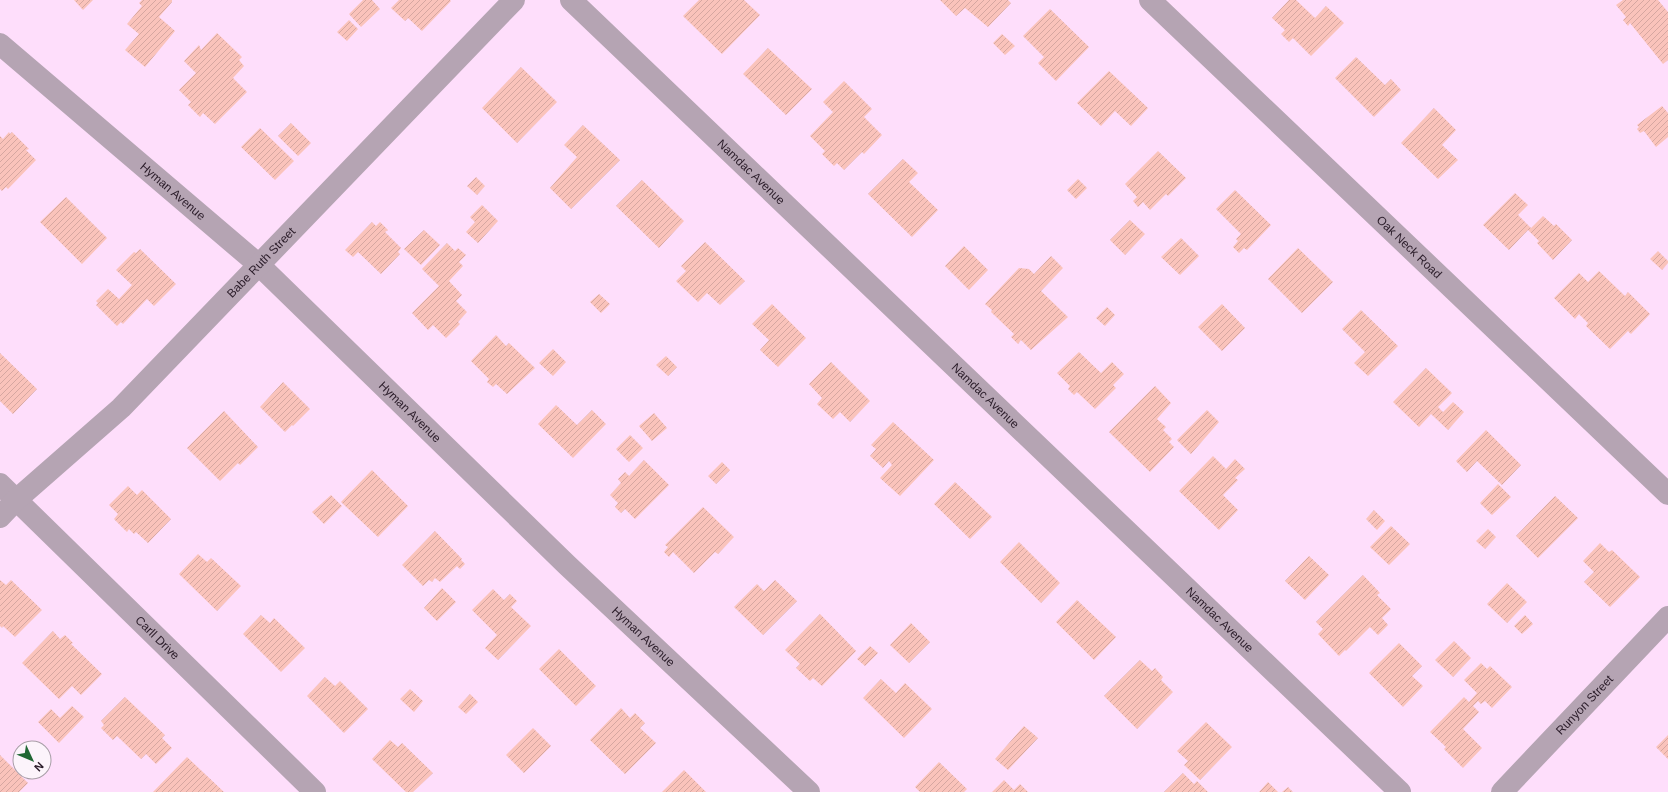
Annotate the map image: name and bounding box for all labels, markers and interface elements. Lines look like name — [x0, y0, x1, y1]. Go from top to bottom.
street label: Namdac Avenue — [714, 137, 788, 208]
street label: Hyman Avenue — [137, 160, 208, 223]
street label: Oak Neck Road — [1374, 213, 1445, 281]
street label: Babe Ruth Street — [224, 224, 299, 301]
street label: Namdac Avenue — [949, 360, 1022, 431]
street label: Hyman Avenue — [376, 379, 444, 445]
street label: Namdac Avenue — [1183, 584, 1256, 655]
street label: Hyman Avenue — [609, 604, 678, 670]
street label: Carll Drive — [132, 613, 182, 663]
street label: Runyon Street — [1553, 672, 1617, 738]
north arrow — [12, 740, 52, 780]
text: N — [32, 760, 46, 774]

